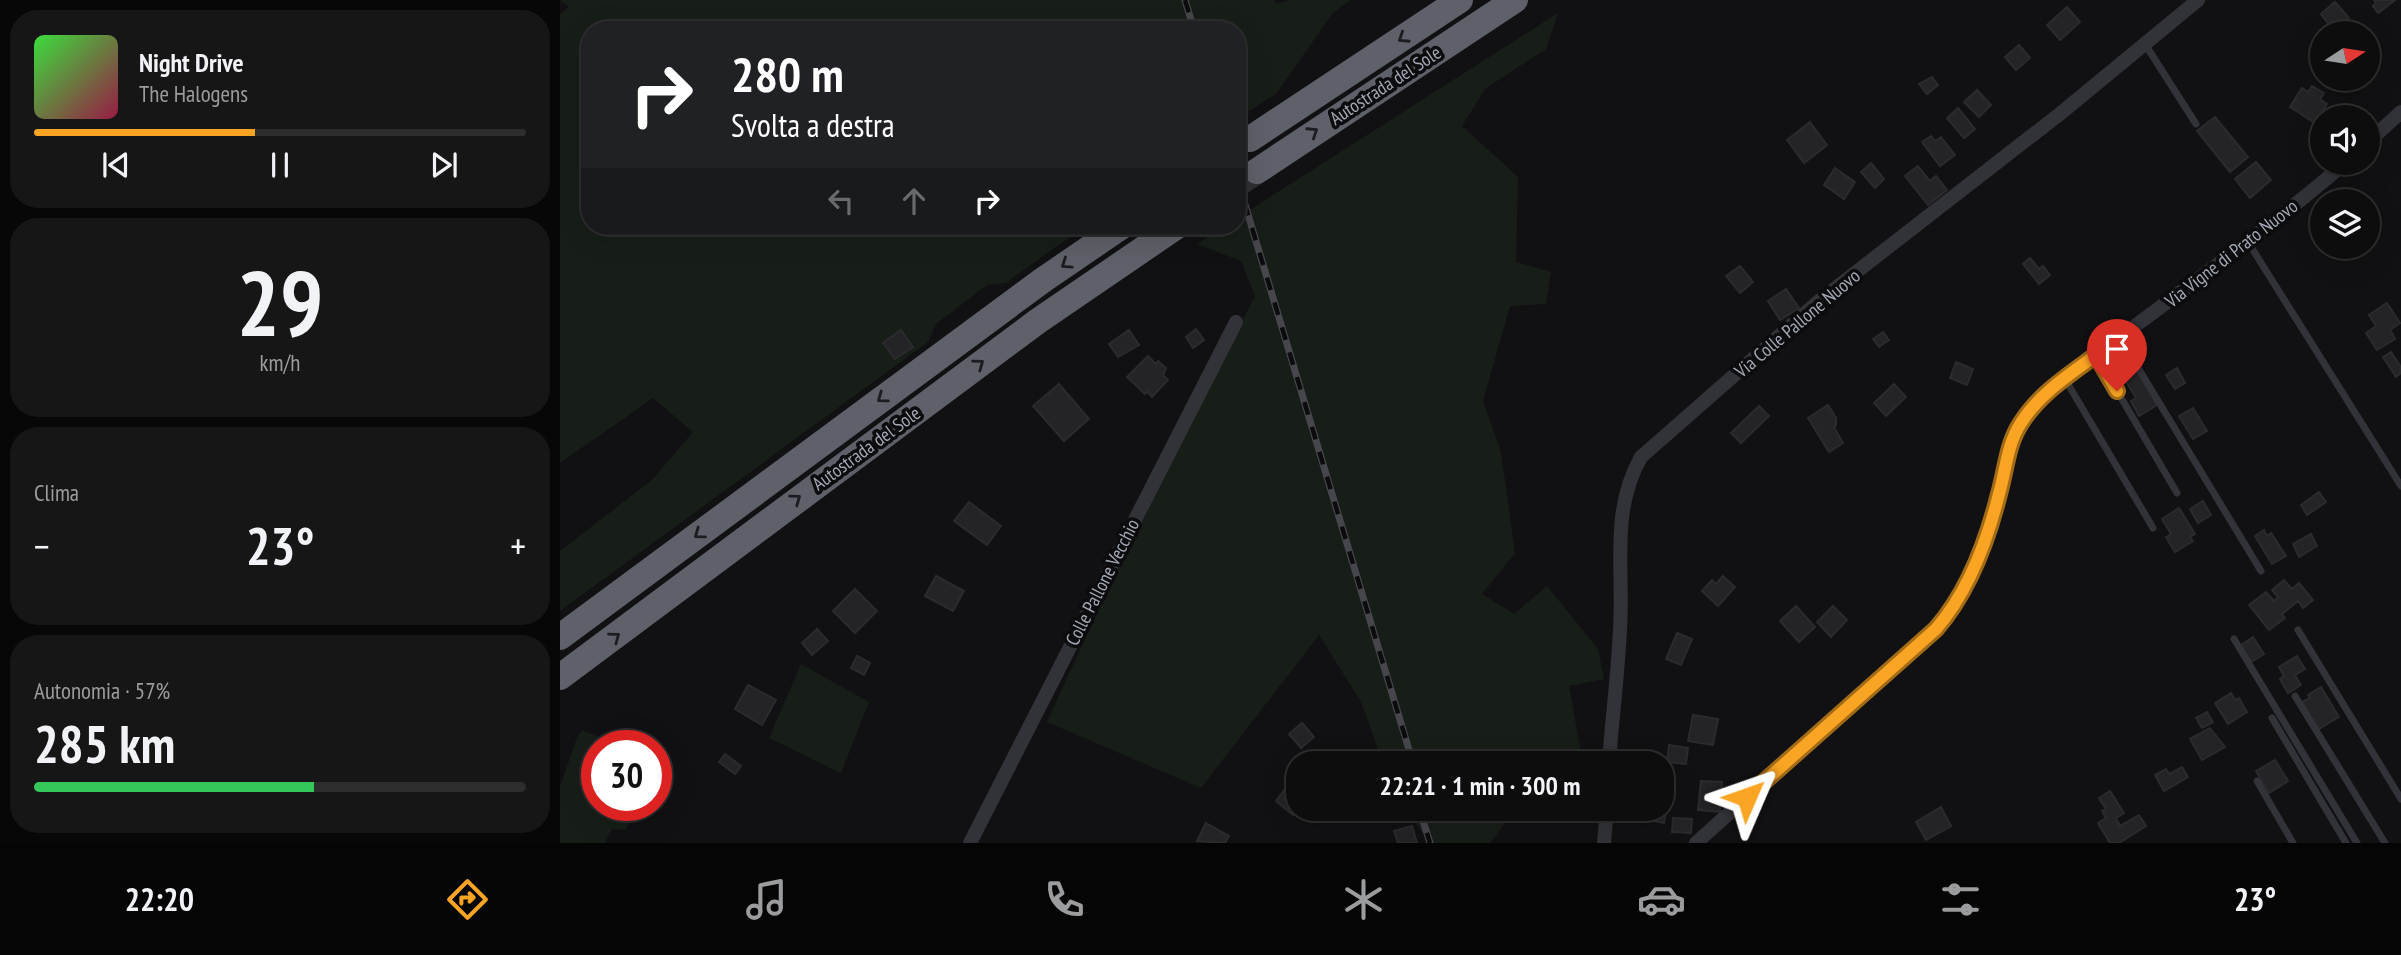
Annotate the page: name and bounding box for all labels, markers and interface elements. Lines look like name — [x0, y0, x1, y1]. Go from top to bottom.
north arrow — [2310, 21, 2380, 91]
map controls — [2310, 21, 2380, 259]
one-way arrow — [1398, 29, 1411, 42]
street label: Autostrada del Sole — [1325, 40, 1445, 130]
text: 280 m — [731, 42, 844, 106]
text: Night Drive — [139, 46, 244, 79]
icon: right — [616, 49, 707, 140]
text: The Halogens — [139, 79, 248, 108]
text: Svolta a destra — [731, 104, 895, 146]
button: sound — [2310, 105, 2380, 175]
one-way arrow — [1305, 128, 1318, 141]
icon: previous — [97, 146, 135, 184]
icon: pause — [261, 146, 299, 184]
icon: next — [425, 146, 463, 184]
icon: left — [822, 182, 860, 220]
icon: ahead — [895, 182, 933, 220]
icon: right — [968, 182, 1006, 220]
button: layers — [2310, 189, 2380, 259]
street label: Via Vigne di Prato Nuovo — [2159, 194, 2302, 313]
text: 29 — [237, 243, 324, 361]
one-way arrow — [1061, 256, 1074, 268]
street label: Via Colle Pallone Nuovo — [1729, 263, 1865, 383]
pin — [2087, 319, 2147, 391]
icon: arrive — [2098, 330, 2136, 368]
text: km/h — [260, 348, 300, 377]
one-way arrow — [971, 360, 984, 373]
one-way arrow — [878, 390, 890, 403]
street label: Autostrada del Sole — [807, 401, 925, 495]
text: Clima — [34, 478, 79, 507]
one-way arrow — [788, 495, 801, 508]
text: 23° — [246, 512, 314, 579]
street label: Colle Pallone Vecchio — [1060, 515, 1144, 649]
text: − — [34, 521, 50, 570]
text: + — [510, 521, 526, 570]
one-way arrow — [695, 525, 707, 538]
one-way arrow — [607, 633, 620, 645]
text: Autonomia · 57% — [34, 676, 170, 705]
text: 285 km — [34, 710, 175, 777]
speed limit sign: 30 — [581, 730, 672, 821]
position arrow — [1710, 760, 1784, 834]
text: 22:21 · 1 min · 300 m — [1380, 769, 1580, 802]
icon: directions — [443, 875, 492, 924]
icon: music — [742, 875, 791, 924]
icon: phone — [1040, 875, 1089, 924]
icon: climate — [1339, 875, 1388, 924]
icon: car — [1637, 875, 1686, 924]
icon: filters — [1936, 875, 1985, 924]
text: 22:20 — [125, 878, 194, 920]
text: 23° — [2234, 878, 2276, 920]

